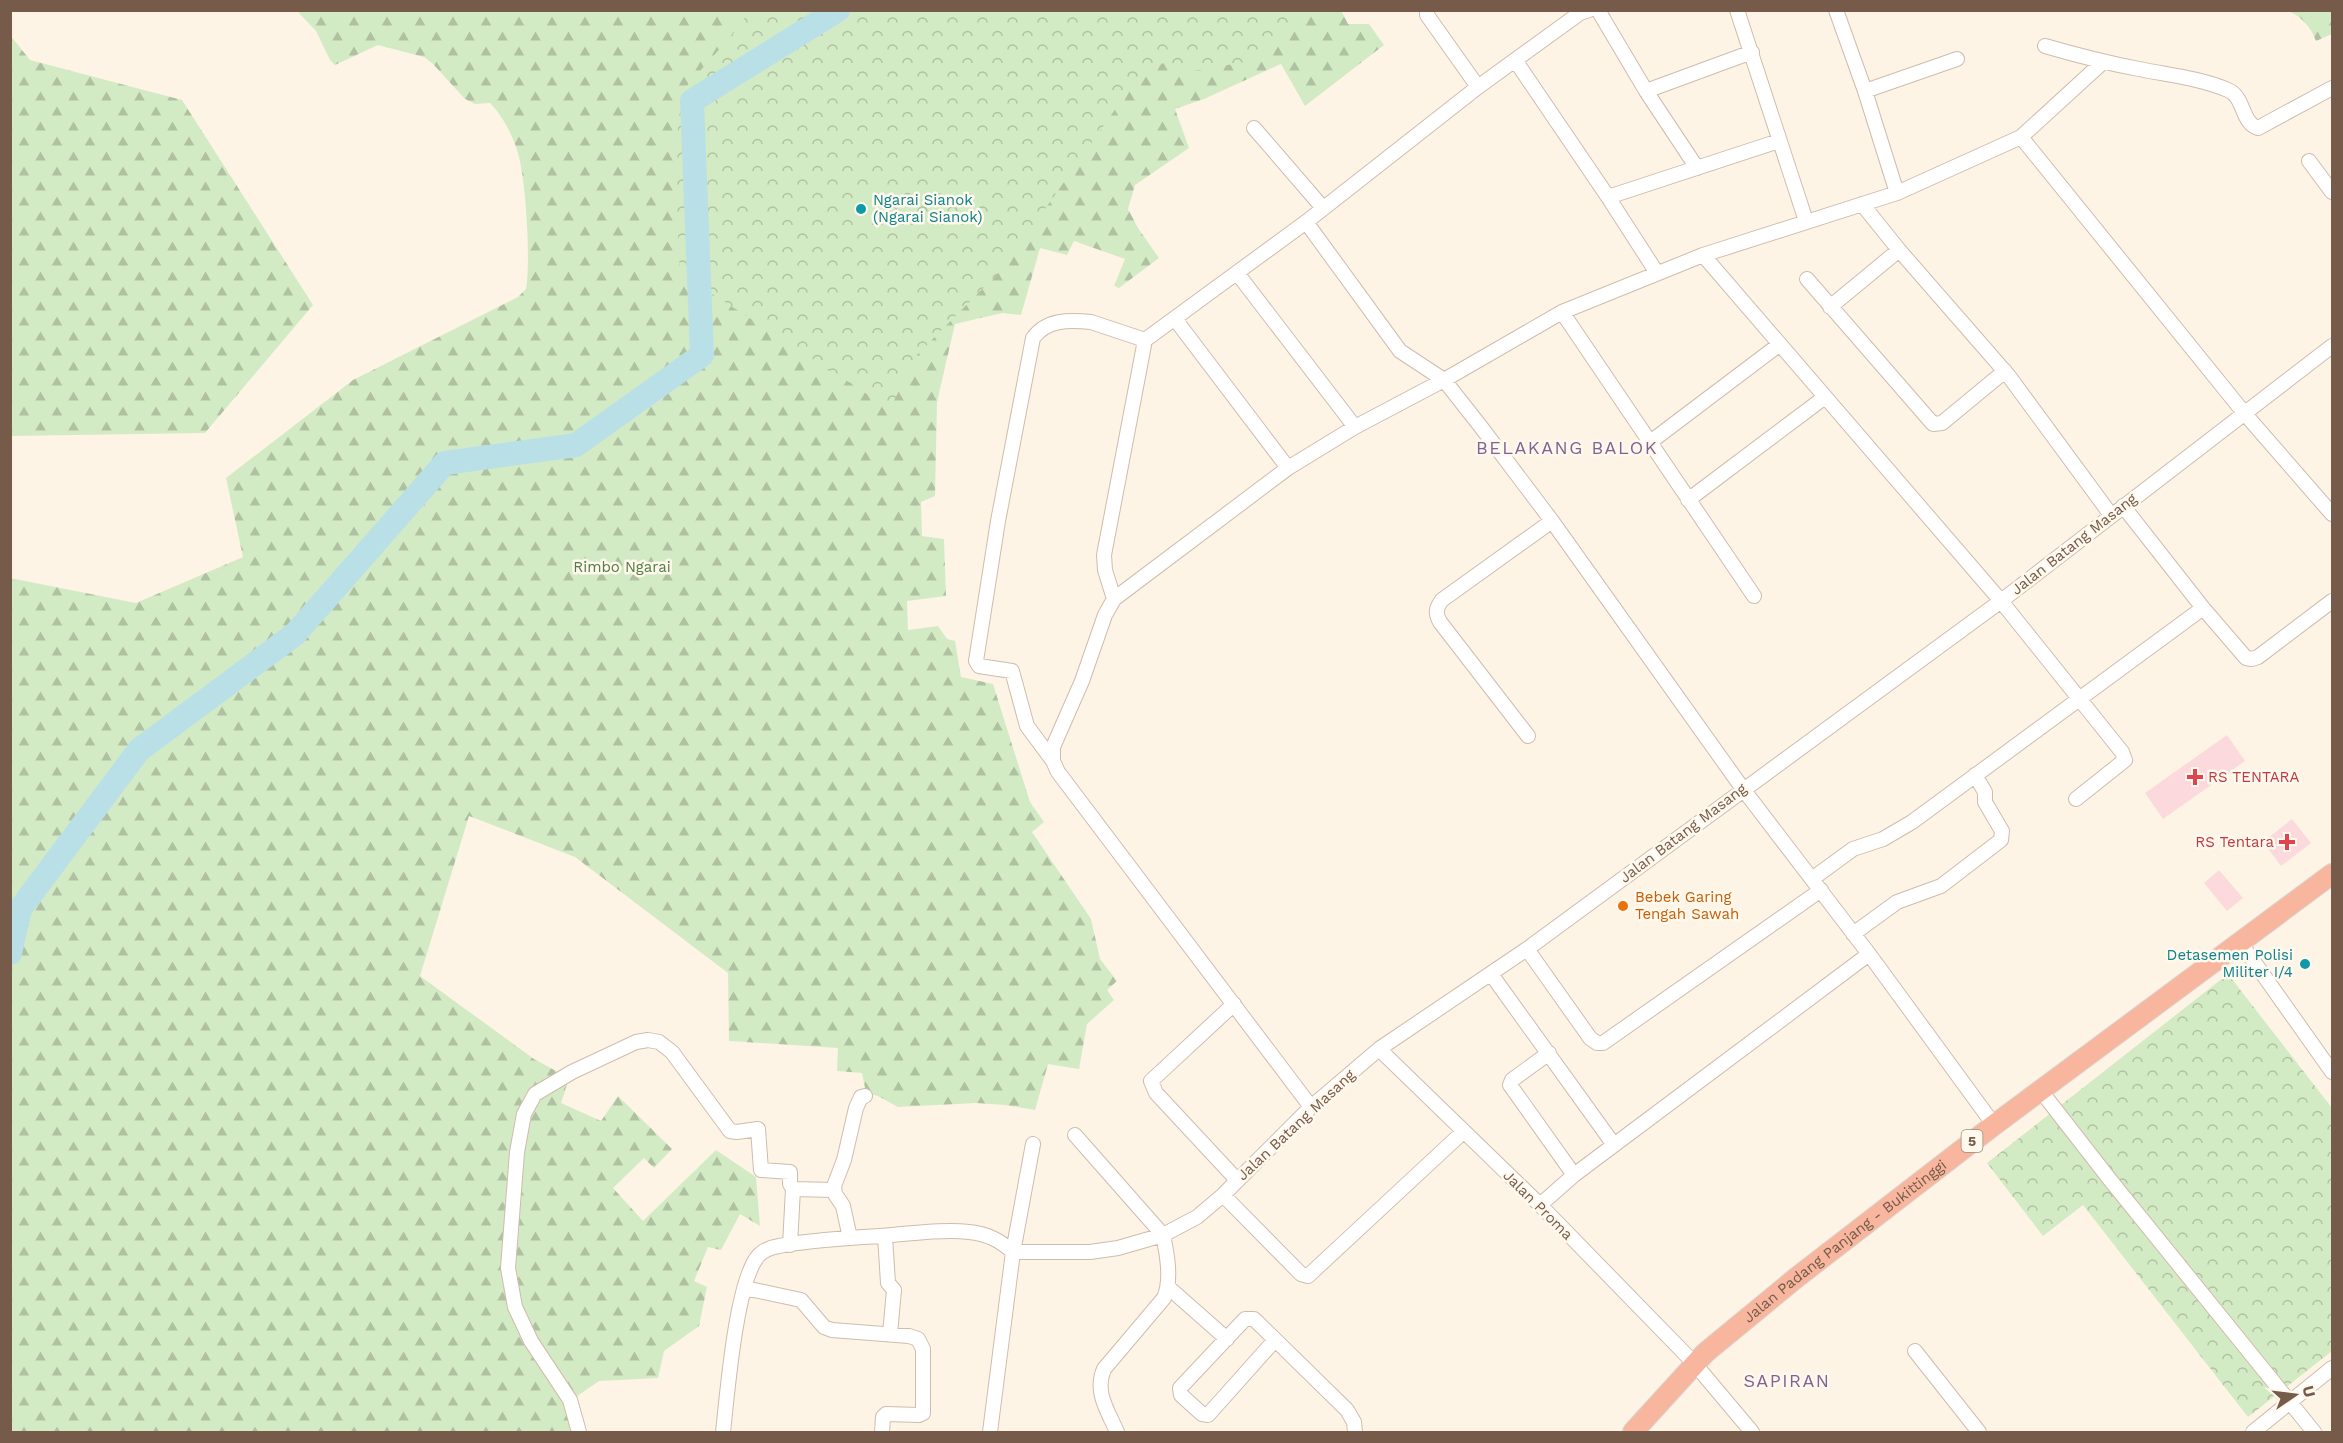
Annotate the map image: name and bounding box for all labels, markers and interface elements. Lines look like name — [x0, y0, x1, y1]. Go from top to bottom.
place label: Ngarai Sianok (Ngarai Sianok) — [873, 191, 983, 226]
marker: Ngarai Sianok (Ngarai Sianok) — [854, 202, 868, 216]
district label: BELAKANG BALOK — [1476, 437, 1658, 458]
street label: Jalan Batang Masang — [2008, 489, 2140, 599]
park label: Rimbo Ngarai — [573, 558, 671, 576]
marker: RS TENTARA — [2186, 768, 2204, 786]
place label: RS TENTARA — [2208, 768, 2300, 786]
street label: Jalan Batang Masang — [1616, 779, 1750, 887]
place label: RS Tentara — [2195, 833, 2274, 851]
marker: RS Tentara — [2278, 833, 2296, 851]
place label: Bebek Garing Tengah Sawah — [1635, 888, 1739, 923]
marker: Bebek Garing Tengah Sawah — [1616, 899, 1630, 913]
place label: Detasemen Polisi Militer I/4 — [2167, 946, 2293, 981]
marker: Detasemen Polisi Militer I/4 — [2298, 957, 2312, 971]
street label: Jalan Batang Masang — [1233, 1066, 1359, 1184]
road number: 5 — [1962, 1130, 1982, 1152]
street label: Jalan Padang Panjang - Bukittinggi — [1740, 1156, 1950, 1327]
street label: Jalan Proma — [1499, 1166, 1577, 1244]
north arrow — [2265, 1365, 2325, 1425]
district label: SAPIRAN — [1743, 1370, 1831, 1391]
text: U — [2298, 1384, 2320, 1399]

